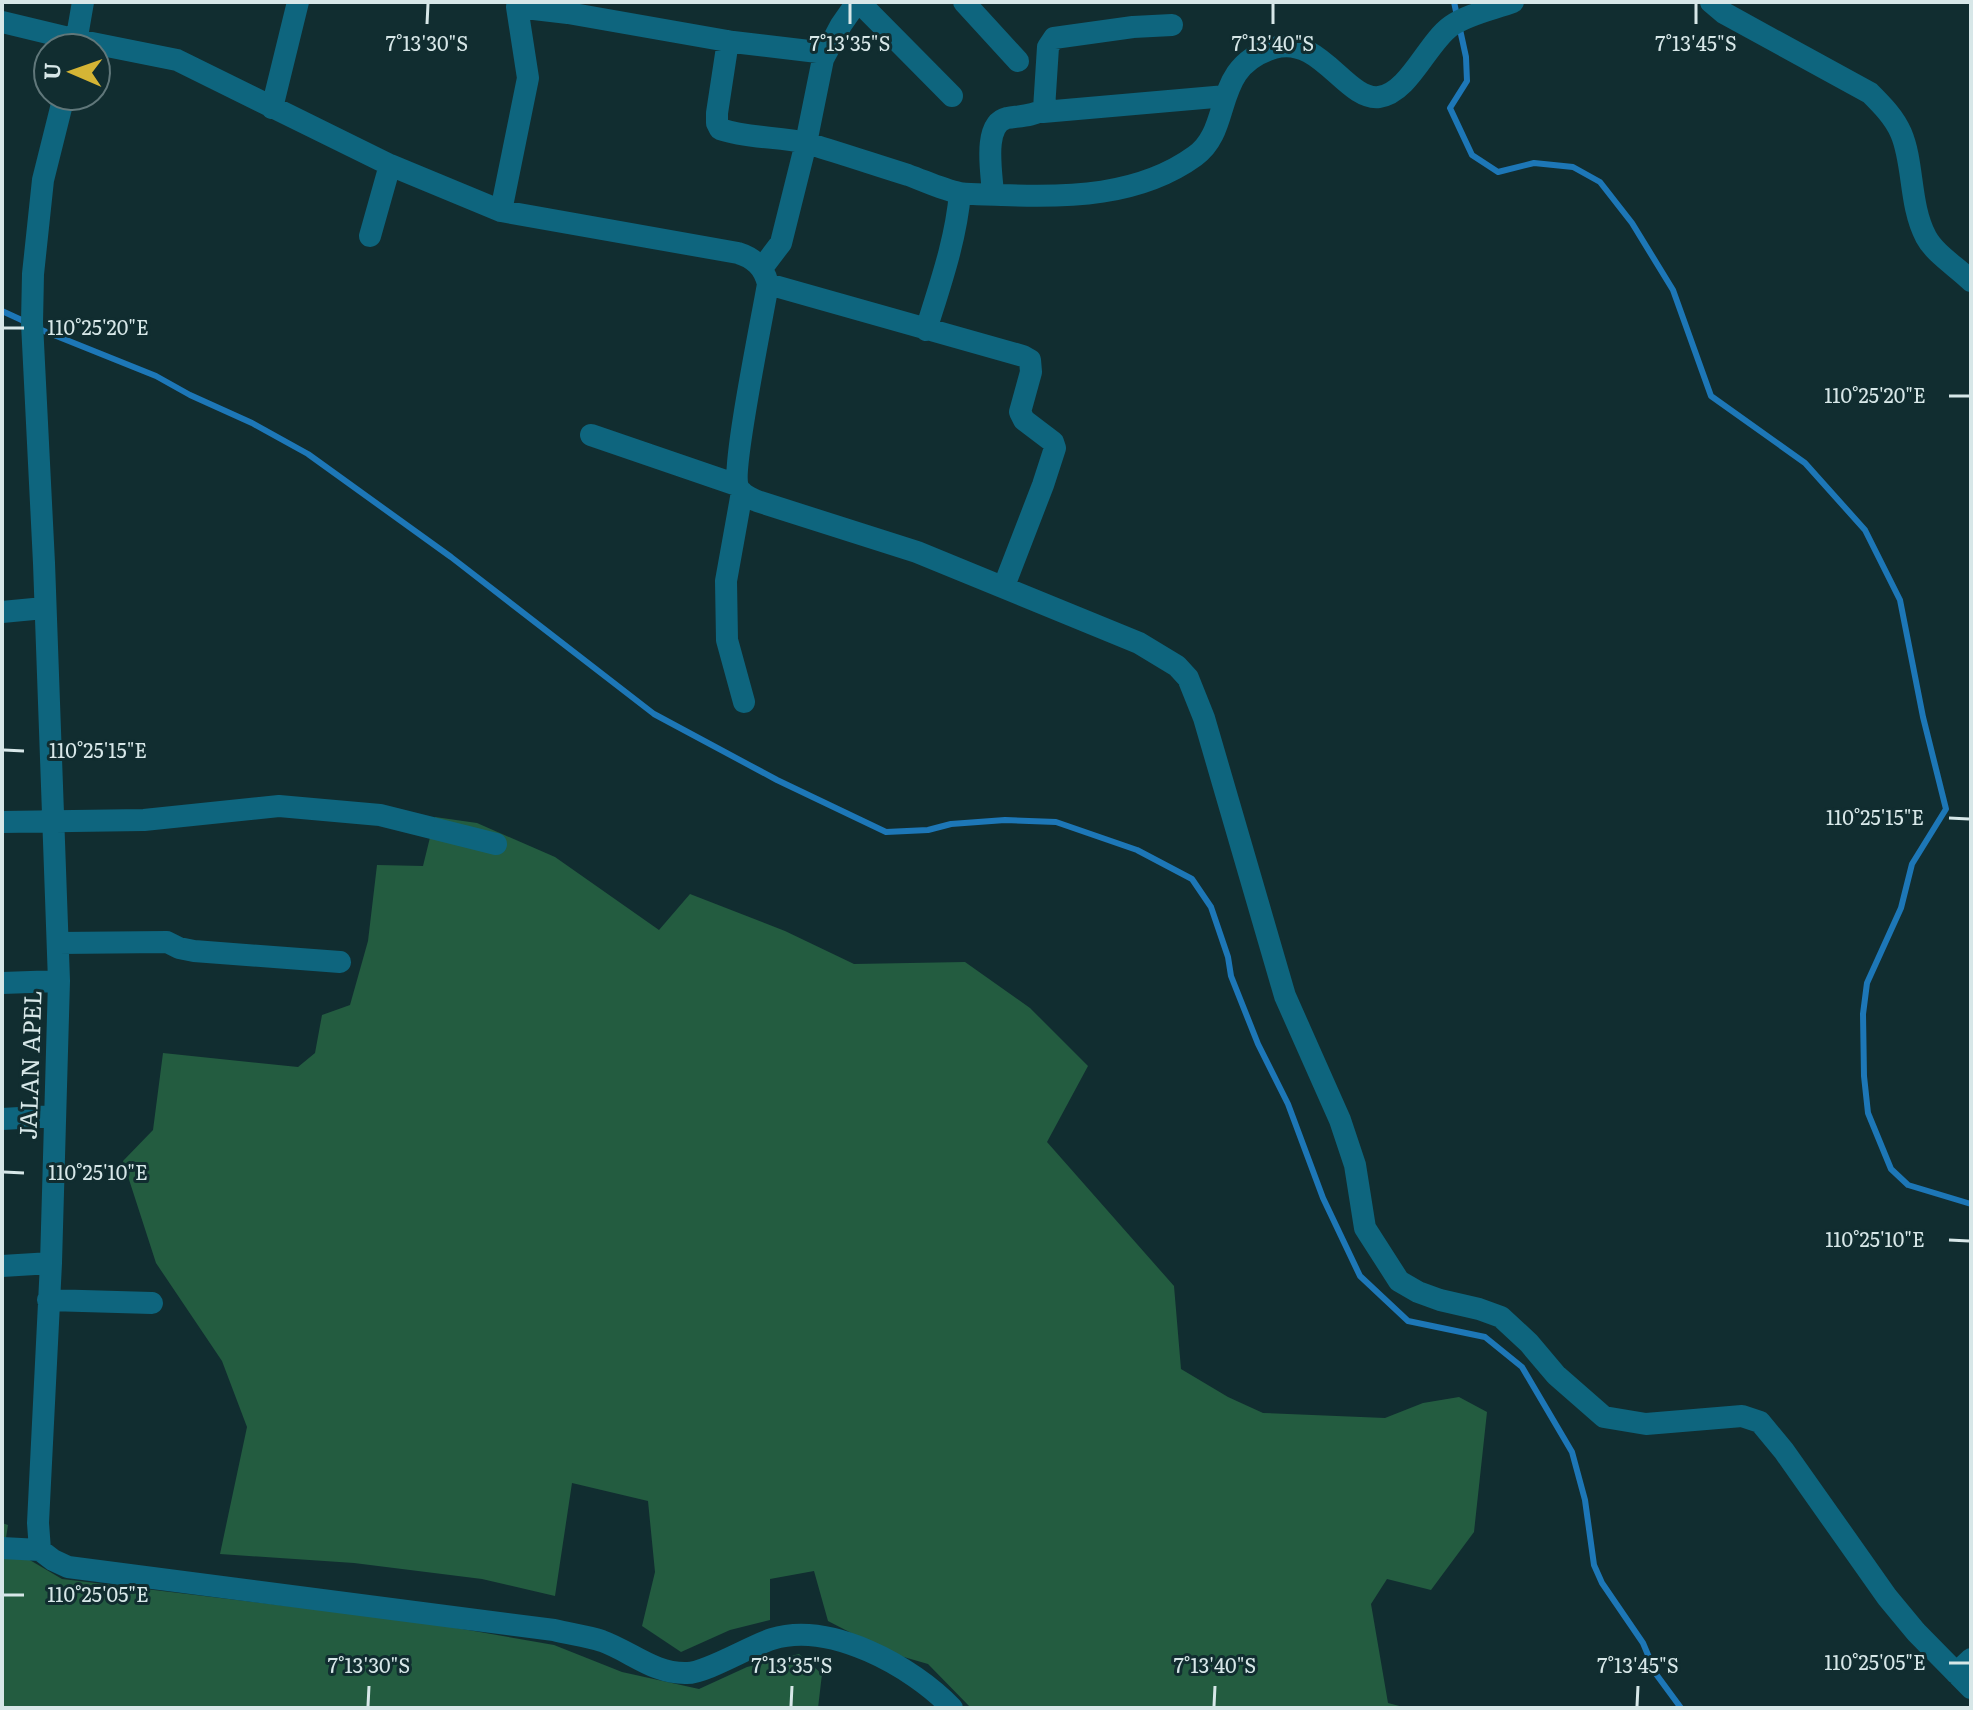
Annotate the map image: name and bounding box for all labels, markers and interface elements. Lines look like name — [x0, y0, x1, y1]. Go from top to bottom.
text: 7°13'30"S — [386, 27, 468, 57]
text: 7°13'35"S — [810, 27, 890, 57]
text: 7°13'40"S — [1232, 27, 1314, 57]
text: 7°13'45"S — [1655, 27, 1737, 57]
north arrow — [32, 32, 112, 112]
text: U — [34, 62, 67, 80]
text: 110°25'20"E — [47, 311, 149, 341]
text: 110°25'20"E — [1824, 379, 1926, 409]
text: 110°25'15"E — [49, 734, 147, 764]
text: 110°25'15"E — [1826, 801, 1924, 831]
street label: JALAN APEL — [8, 989, 49, 1140]
text: 110°25'10"E — [48, 1156, 148, 1186]
text: 110°25'10"E — [1825, 1223, 1925, 1253]
text: 110°25'05"E — [47, 1578, 149, 1608]
text: 110°25'05"E — [1824, 1646, 1926, 1676]
text: 7°13'30"S — [328, 1649, 410, 1679]
text: 7°13'35"S — [752, 1649, 832, 1679]
text: 7°13'40"S — [1174, 1649, 1256, 1679]
text: 7°13'45"S — [1597, 1649, 1679, 1679]

